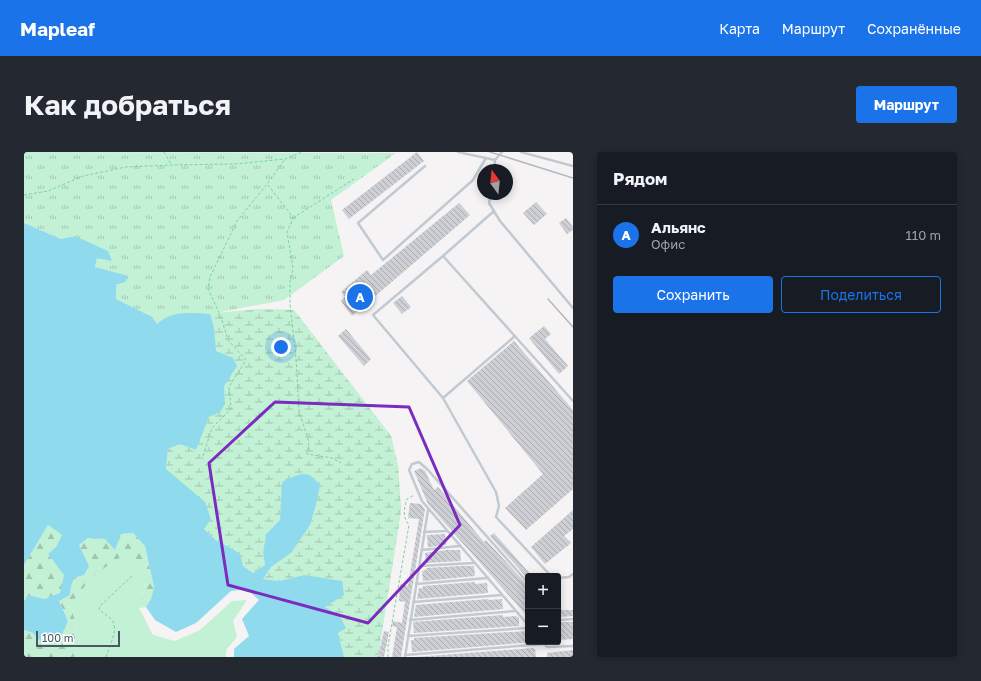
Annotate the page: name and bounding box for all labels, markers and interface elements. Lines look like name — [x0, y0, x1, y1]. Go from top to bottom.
text: Mapleaf — [20, 17, 95, 40]
text: Карта — [719, 20, 760, 37]
text: Маршрут — [782, 20, 845, 37]
text: Сохранённые — [867, 20, 961, 37]
button: Маршрут — [856, 86, 957, 123]
text: Как добраться — [24, 88, 231, 121]
north arrow — [477, 164, 513, 200]
text: Рядом — [613, 168, 667, 189]
text: Альянс — [651, 218, 706, 236]
text: A — [621, 227, 631, 243]
text: 110 m — [906, 227, 941, 243]
text: Офис — [651, 236, 685, 252]
button: Сохранить — [613, 276, 773, 313]
button: Поделиться — [781, 276, 941, 313]
pin: A — [347, 282, 373, 312]
your location — [271, 337, 291, 357]
map controls — [525, 573, 561, 645]
button: + — [525, 573, 561, 609]
button: − — [525, 609, 561, 645]
scale bar — [36, 629, 120, 648]
text: 100 m — [42, 631, 73, 644]

